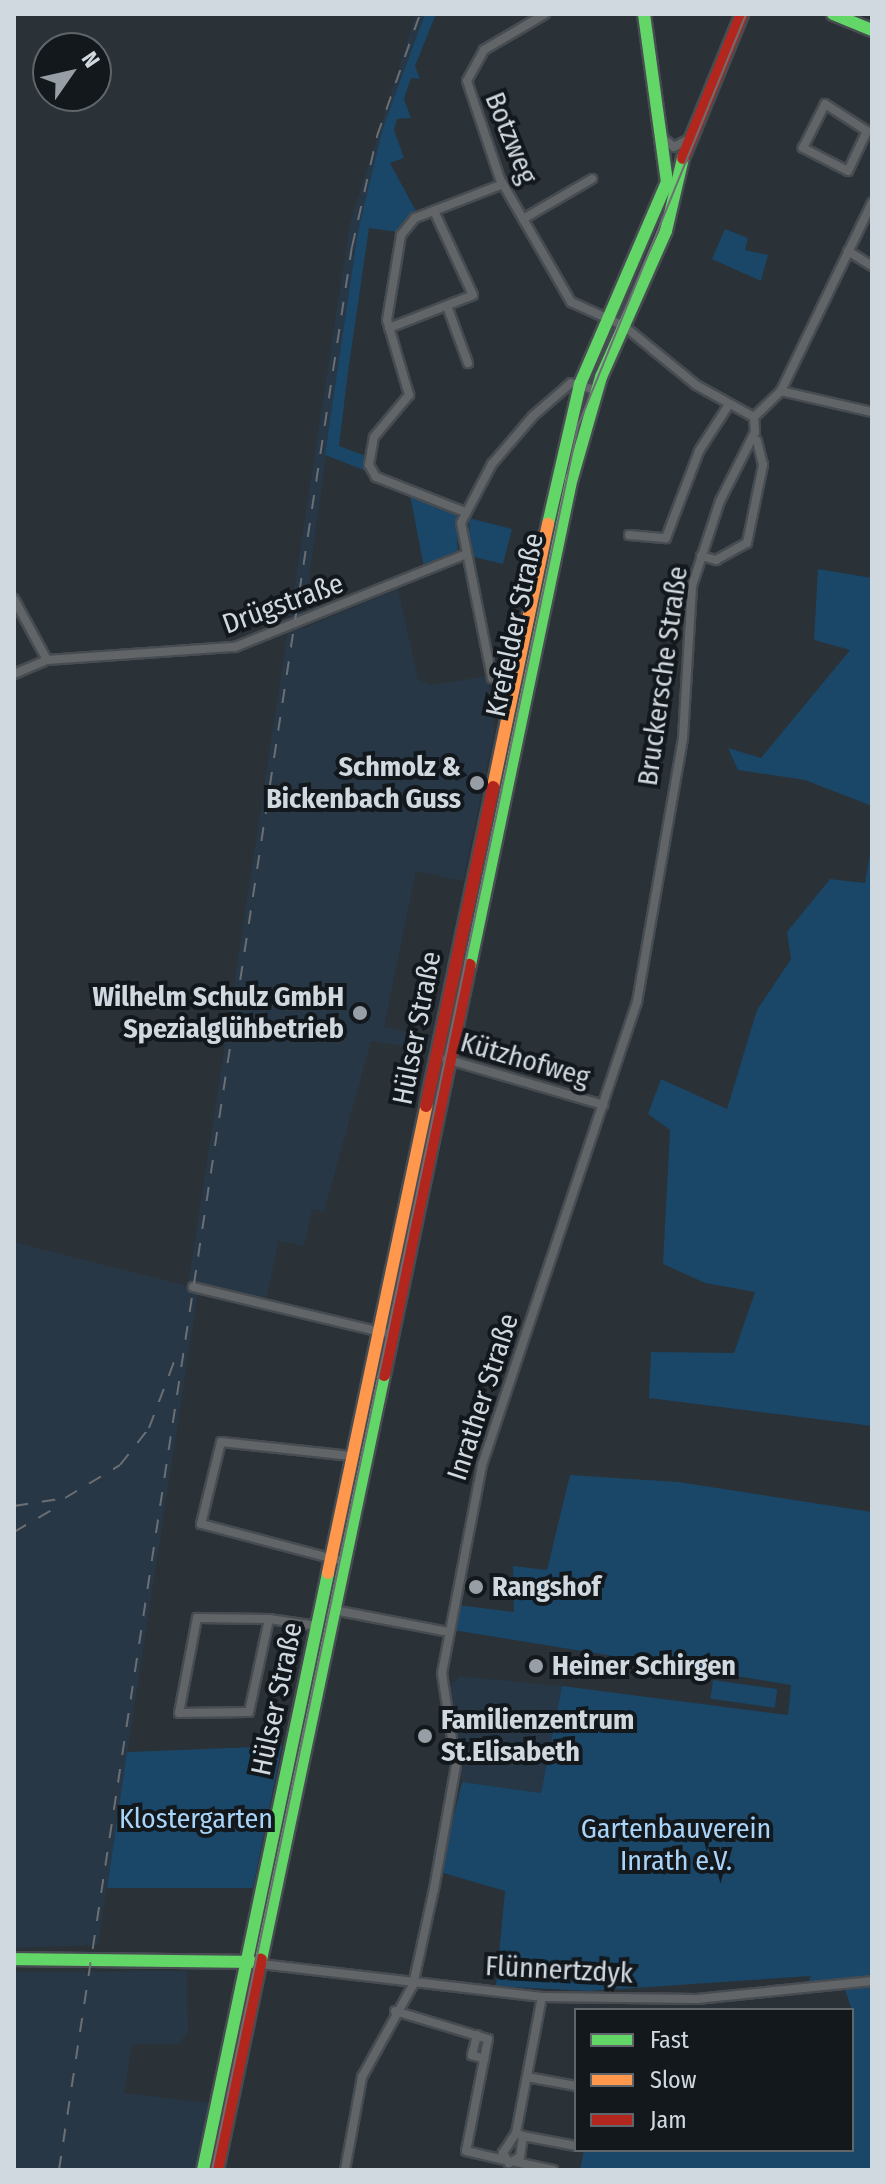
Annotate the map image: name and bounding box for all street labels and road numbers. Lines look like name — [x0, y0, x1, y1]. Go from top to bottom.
street label: Botzweg — [478, 87, 544, 189]
street label: Krefelder Straße — [479, 530, 551, 720]
street label: Bruckersche Straße — [631, 564, 695, 788]
street label: Drügstraße — [218, 567, 348, 641]
street label: Hülser Straße — [386, 948, 448, 1108]
street label: Kützhofweg — [457, 1026, 593, 1094]
street label: Inrather Straße — [440, 1309, 526, 1485]
street label: Hülser Straße — [244, 1619, 310, 1779]
street label: Flünnertzdyk — [484, 1949, 634, 1991]

